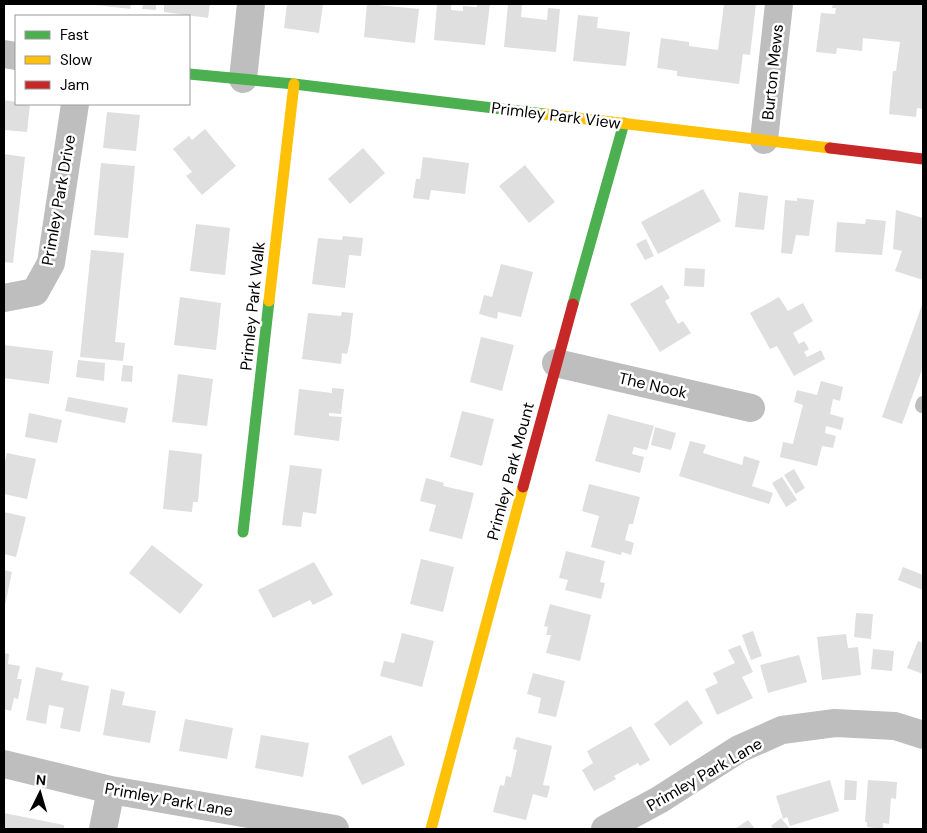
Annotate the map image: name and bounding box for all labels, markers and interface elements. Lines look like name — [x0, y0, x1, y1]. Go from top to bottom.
legend — [15, 15, 190, 105]
street label: Burton Mews — [757, 23, 788, 121]
text: Fast — [60, 25, 89, 45]
text: Slow — [60, 50, 93, 70]
text: Jam — [60, 75, 89, 95]
street label: Primley Park View — [490, 97, 622, 134]
street label: Primley Park Drive — [37, 133, 80, 267]
street label: Primley Park Walk — [235, 240, 270, 372]
street label: The Nook — [617, 367, 689, 404]
street label: Primley Park Mount — [482, 400, 539, 543]
street label: Primley Park Lane — [643, 733, 766, 816]
north arrow — [15, 768, 65, 818]
text: N — [35, 771, 47, 789]
street label: Primley Park Lane — [103, 778, 235, 821]

